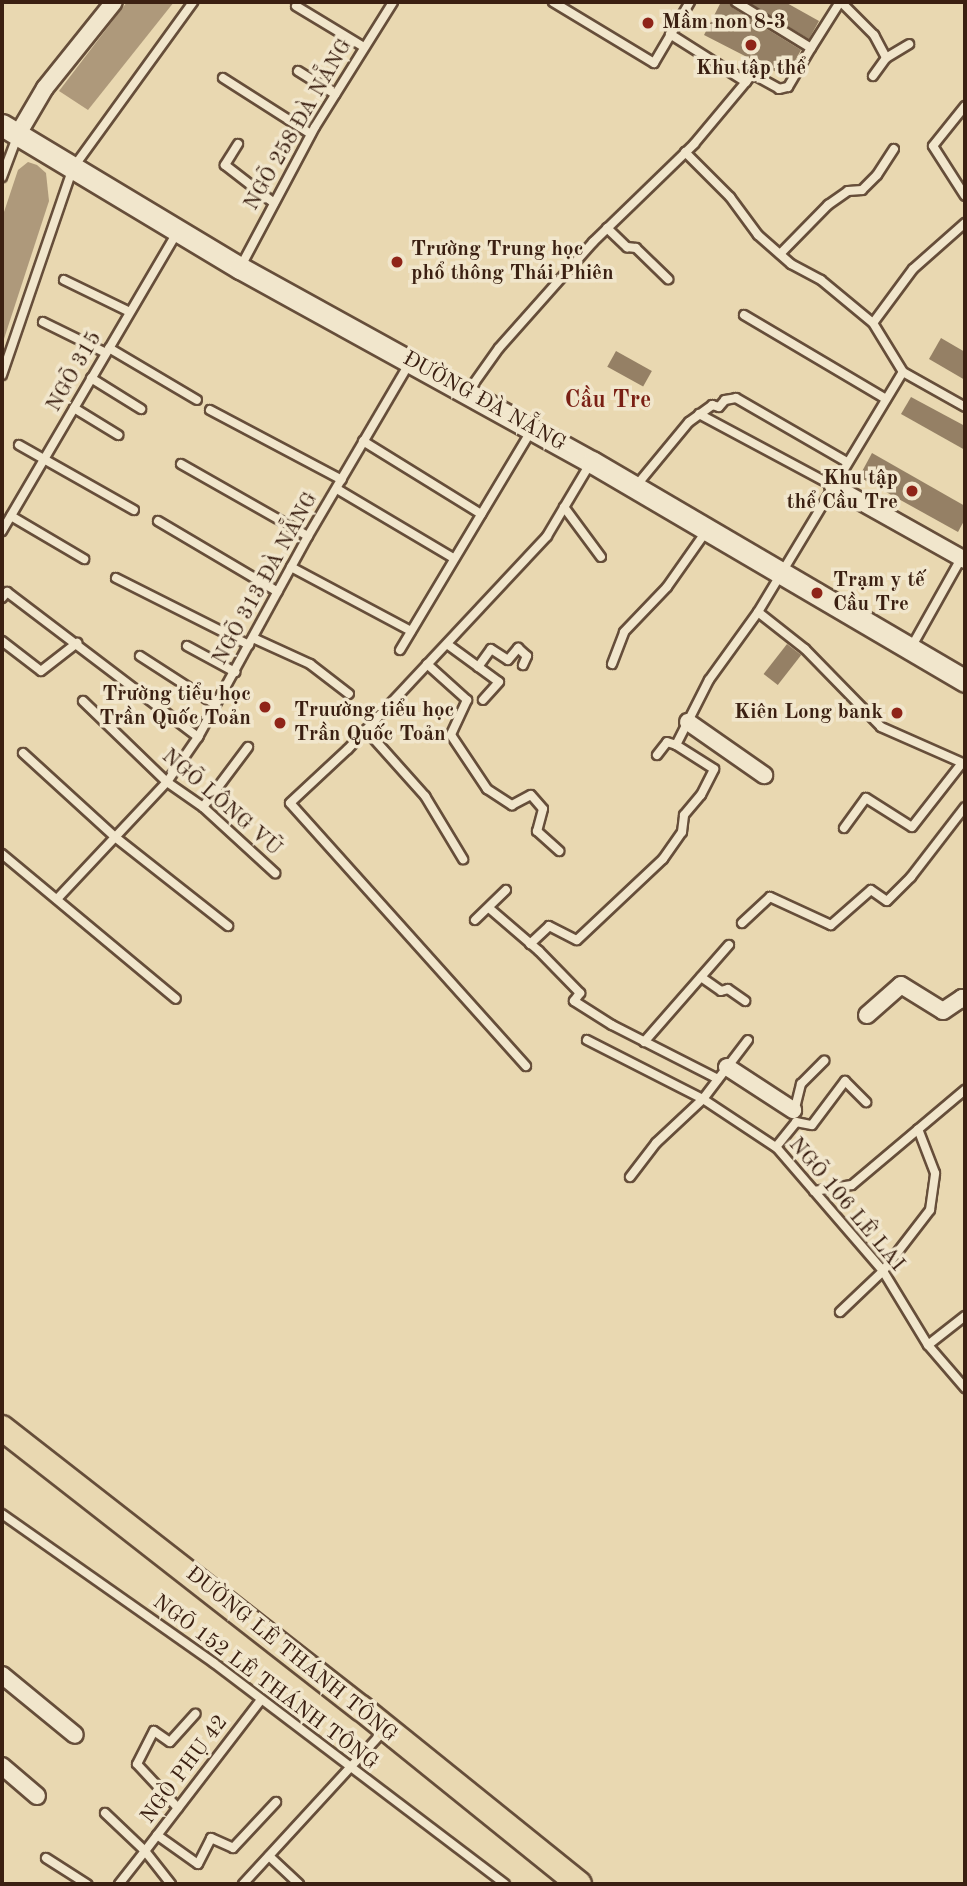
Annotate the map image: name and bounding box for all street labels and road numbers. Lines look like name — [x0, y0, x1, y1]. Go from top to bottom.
street label: NGÕ 258 ĐÀ NẴNG — [240, 35, 358, 215]
street label: NGÕ 315 — [42, 327, 108, 417]
street label: ĐƯỜNG ĐÀ NẴNG — [398, 347, 570, 457]
street label: NGÕ 313 ĐÀ NẴNG — [208, 488, 324, 670]
street label: NGÕ LÔNG VŨ — [156, 744, 286, 862]
street label: NGÕ 106 LÊ LAI — [783, 1133, 909, 1277]
street label: ĐƯỜNG LÊ THÁNH TÔNG — [180, 1562, 402, 1748]
street label: NGÕ 152 LÊ THÁNH TÔNG — [147, 1590, 383, 1776]
street label: NGÒ PHỤ 42 — [136, 1711, 234, 1829]

